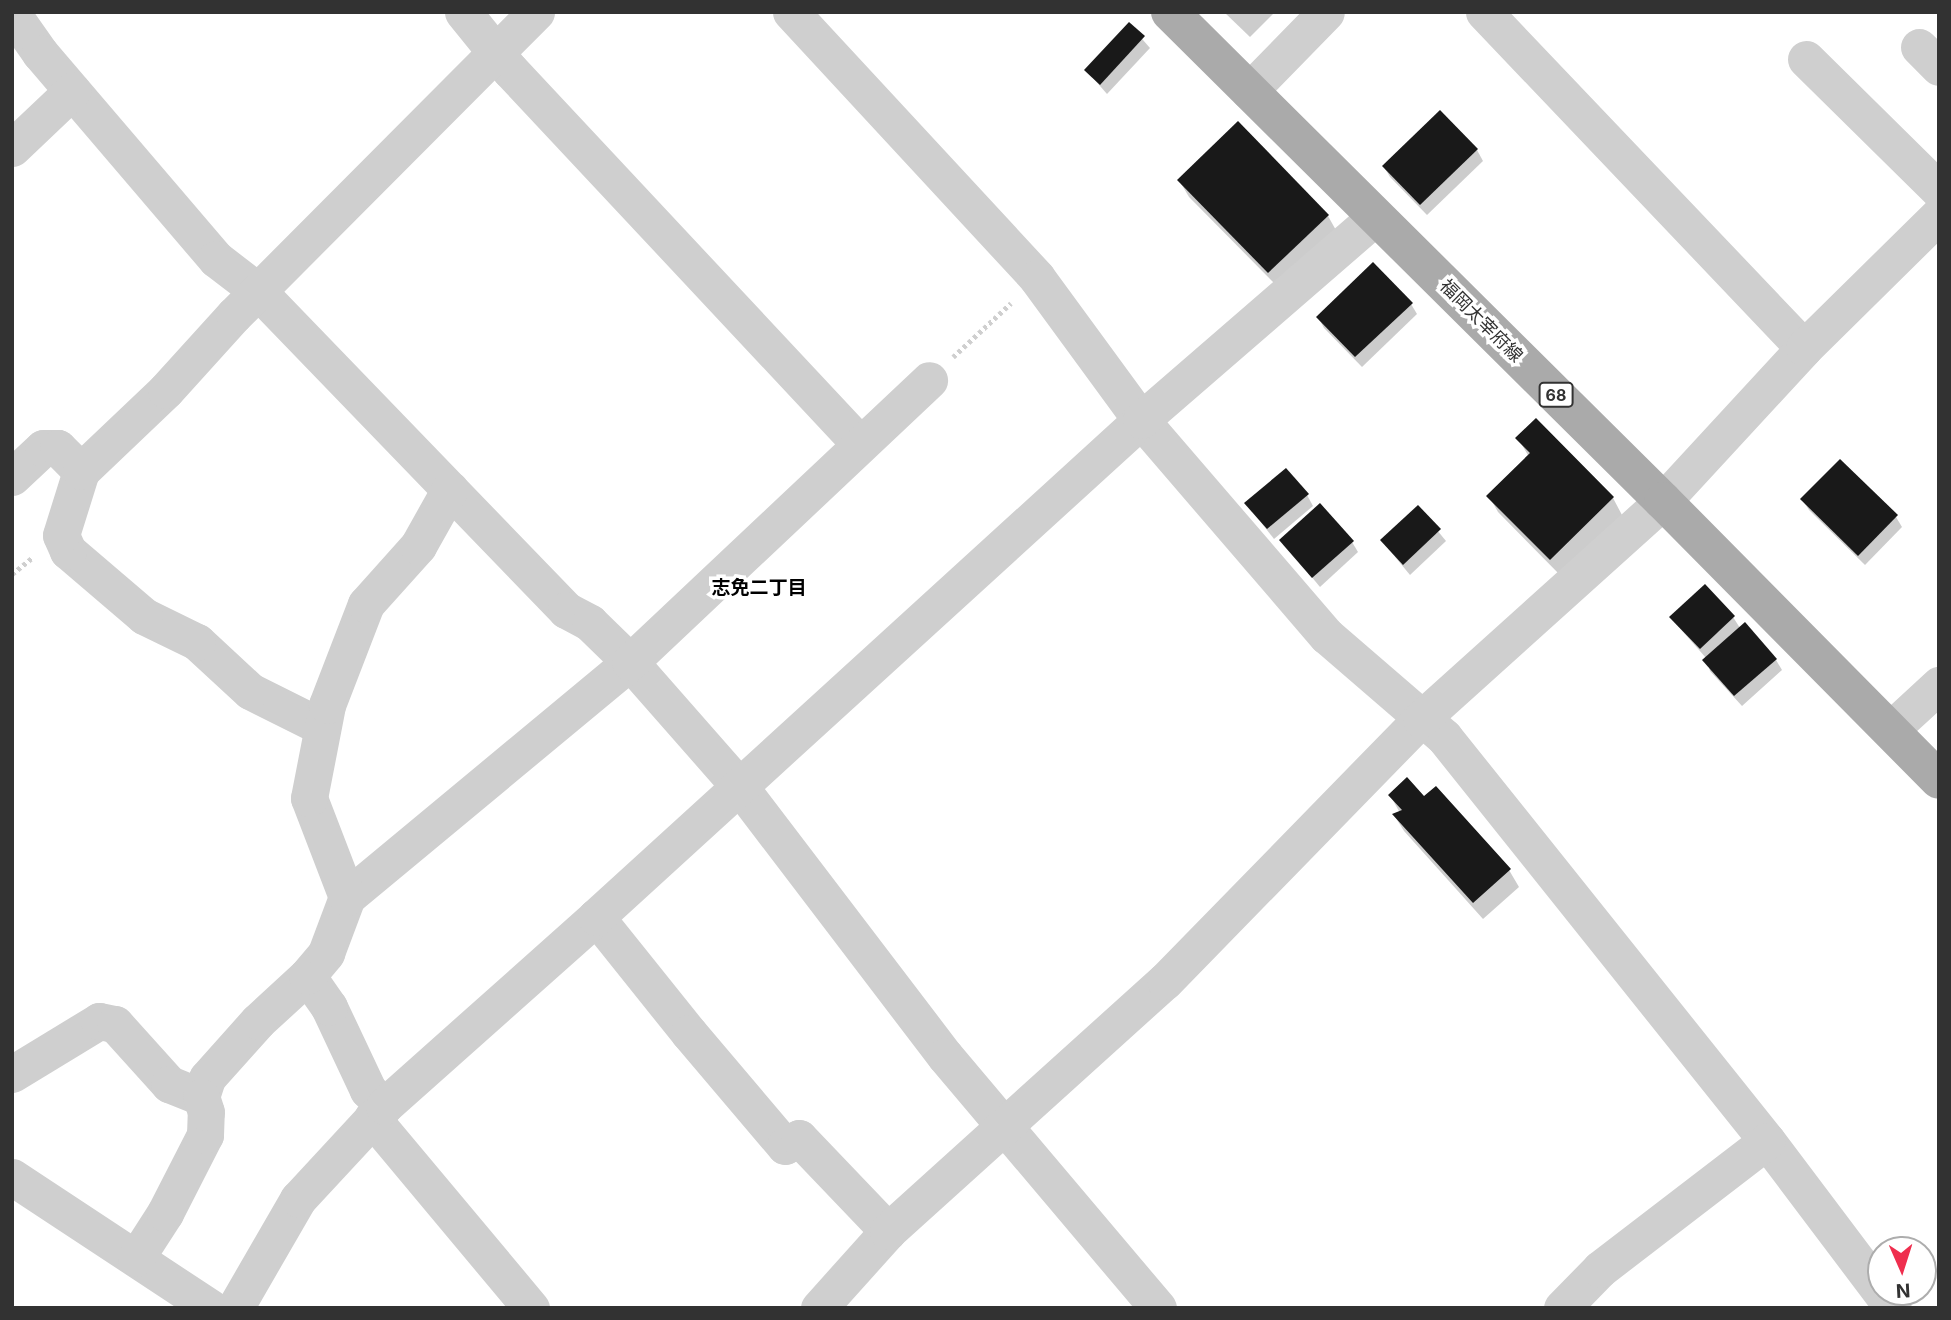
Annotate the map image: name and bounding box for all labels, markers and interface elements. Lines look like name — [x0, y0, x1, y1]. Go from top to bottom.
street label: 福岡太宰府線 — [1435, 275, 1527, 367]
road number: 68 — [1538, 382, 1574, 408]
district label: 志免二丁目 — [712, 577, 806, 599]
north arrow — [1867, 1236, 1937, 1306]
text: N — [1895, 1279, 1911, 1302]

